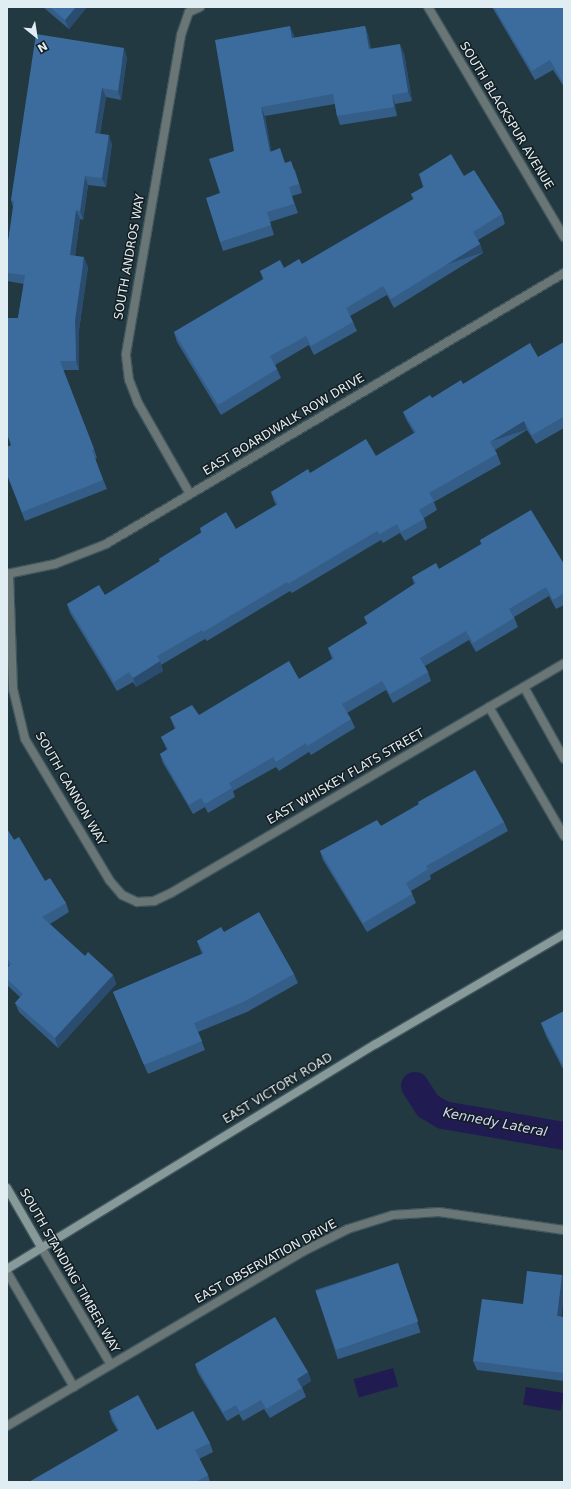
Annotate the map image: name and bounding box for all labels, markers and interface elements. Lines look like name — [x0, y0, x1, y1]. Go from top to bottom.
north arrow — [16, 16, 56, 56]
text: N — [35, 39, 49, 55]
street label: SOUTH BLACKSPUR AVENUE — [456, 40, 556, 192]
street label: SOUTH ANDROS WAY — [112, 193, 148, 321]
street label: EAST BOARDWALK ROW DRIVE — [201, 371, 367, 479]
street label: EAST WHISKEY FLATS STREET — [265, 726, 427, 828]
street label: SOUTH CANNON WAY — [32, 730, 108, 848]
street label: EAST VICTORY ROAD — [221, 1051, 335, 1127]
water label: Kennedy Lateral — [442, 1105, 548, 1141]
street label: SOUTH STANDING TIMBER WAY — [16, 1186, 122, 1356]
street label: EAST OBSERVATION DRIVE — [193, 1217, 339, 1307]

